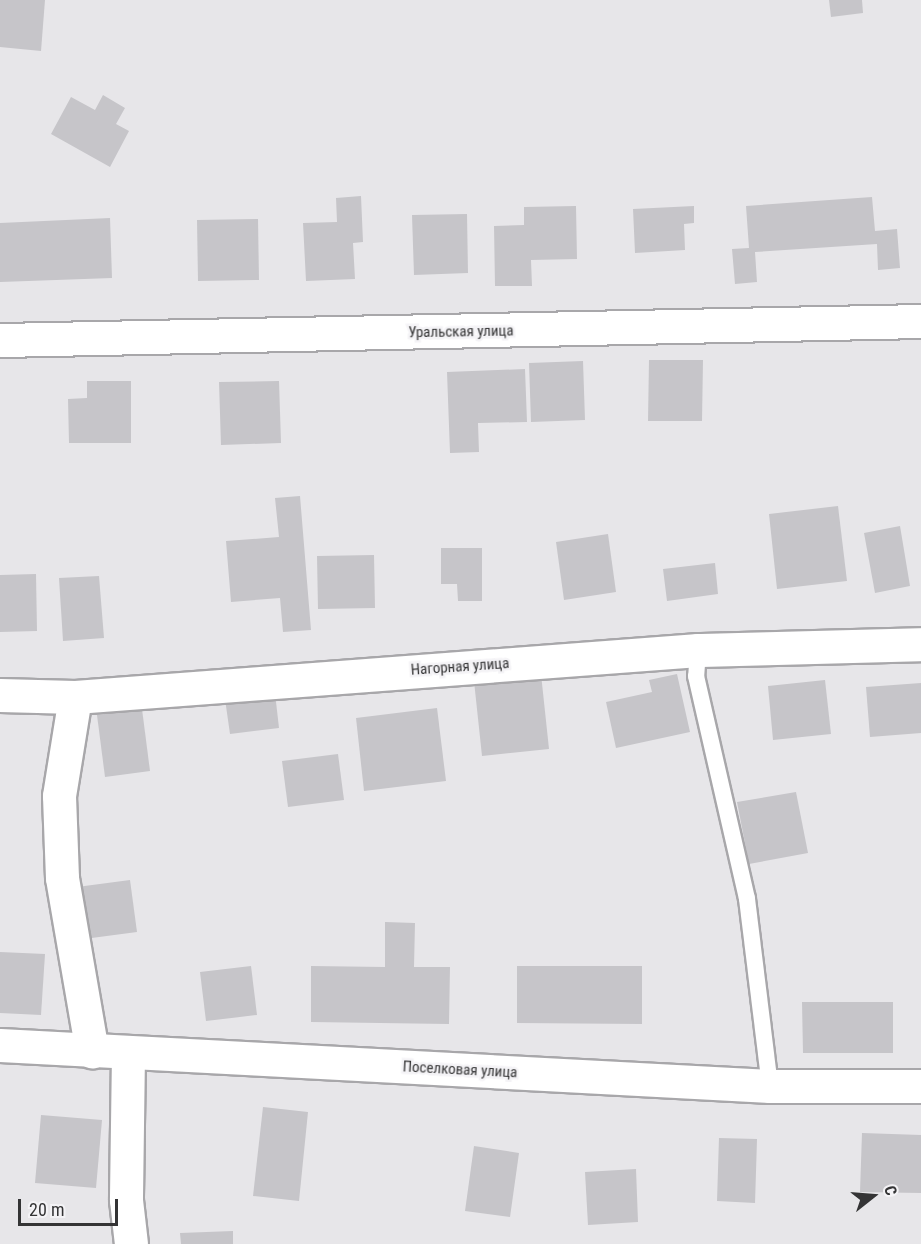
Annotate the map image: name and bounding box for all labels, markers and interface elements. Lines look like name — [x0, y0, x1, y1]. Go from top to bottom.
street label: Уральская улица — [408, 322, 514, 342]
street label: Нагорная улица — [410, 655, 510, 679]
street label: Поселковая улица — [402, 1058, 518, 1082]
north arrow — [843, 1166, 903, 1226]
text: С — [880, 1183, 901, 1198]
scale bar — [21, 1187, 122, 1225]
text: 20 m — [29, 1199, 64, 1220]

